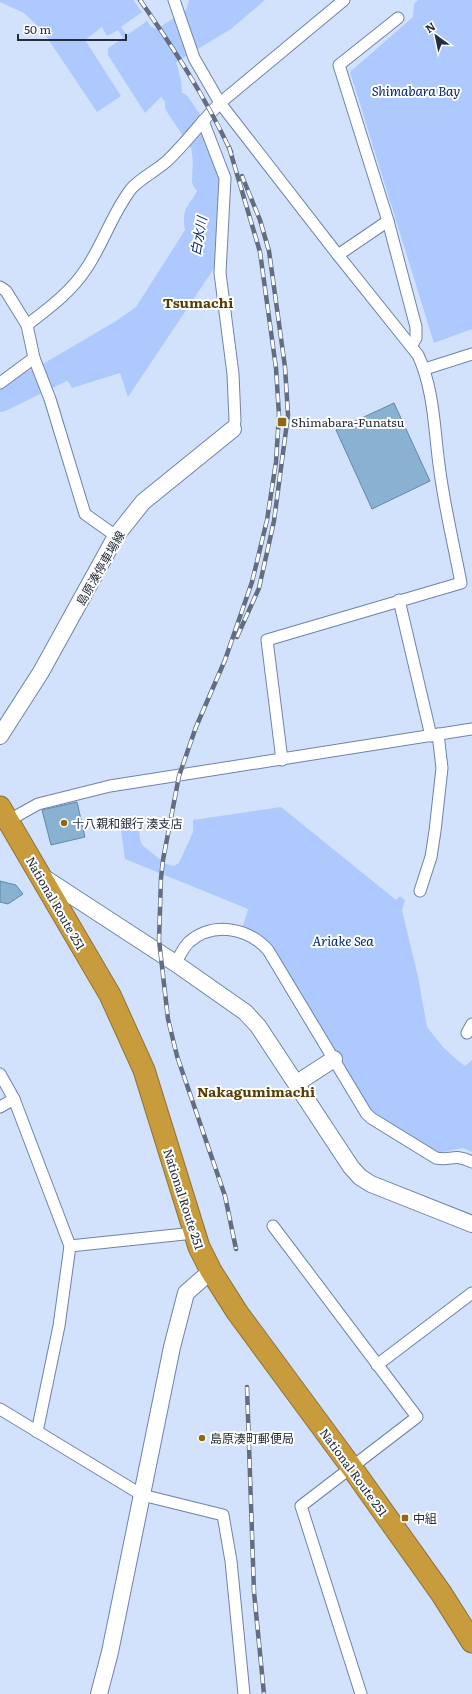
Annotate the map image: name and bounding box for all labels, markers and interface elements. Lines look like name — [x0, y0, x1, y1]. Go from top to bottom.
scale bar — [18, 16, 126, 42]
north arrow — [416, 16, 456, 56]
text: N — [422, 18, 438, 36]
text: 50 m — [24, 20, 51, 38]
water label: Shimabara Bay — [372, 81, 460, 100]
water label: 白水川 — [185, 213, 211, 257]
district label: Tsumachi — [163, 292, 233, 312]
place label: Shimabara-Funatsu — [291, 413, 405, 431]
marker: Shimabara-Funatsu — [276, 416, 288, 428]
street label: 島原湊停車場線 — [71, 527, 129, 609]
place label: 十八親和銀行 湊支店 — [72, 814, 182, 832]
marker: 十八親和銀行 湊支店 — [59, 818, 69, 828]
street label: National Route 251 — [22, 853, 90, 953]
water label: Ariake Sea — [312, 931, 374, 950]
district label: Nakagumimachi — [197, 1081, 315, 1101]
street label: National Route 251 — [159, 1146, 209, 1252]
street label: National Route 251 — [316, 1424, 392, 1520]
place label: 島原湊町郵便局 — [210, 1429, 294, 1447]
marker: 島原湊町郵便局 — [197, 1433, 207, 1443]
place label: 中組 — [413, 1509, 437, 1527]
marker: 中組 — [400, 1513, 410, 1523]

